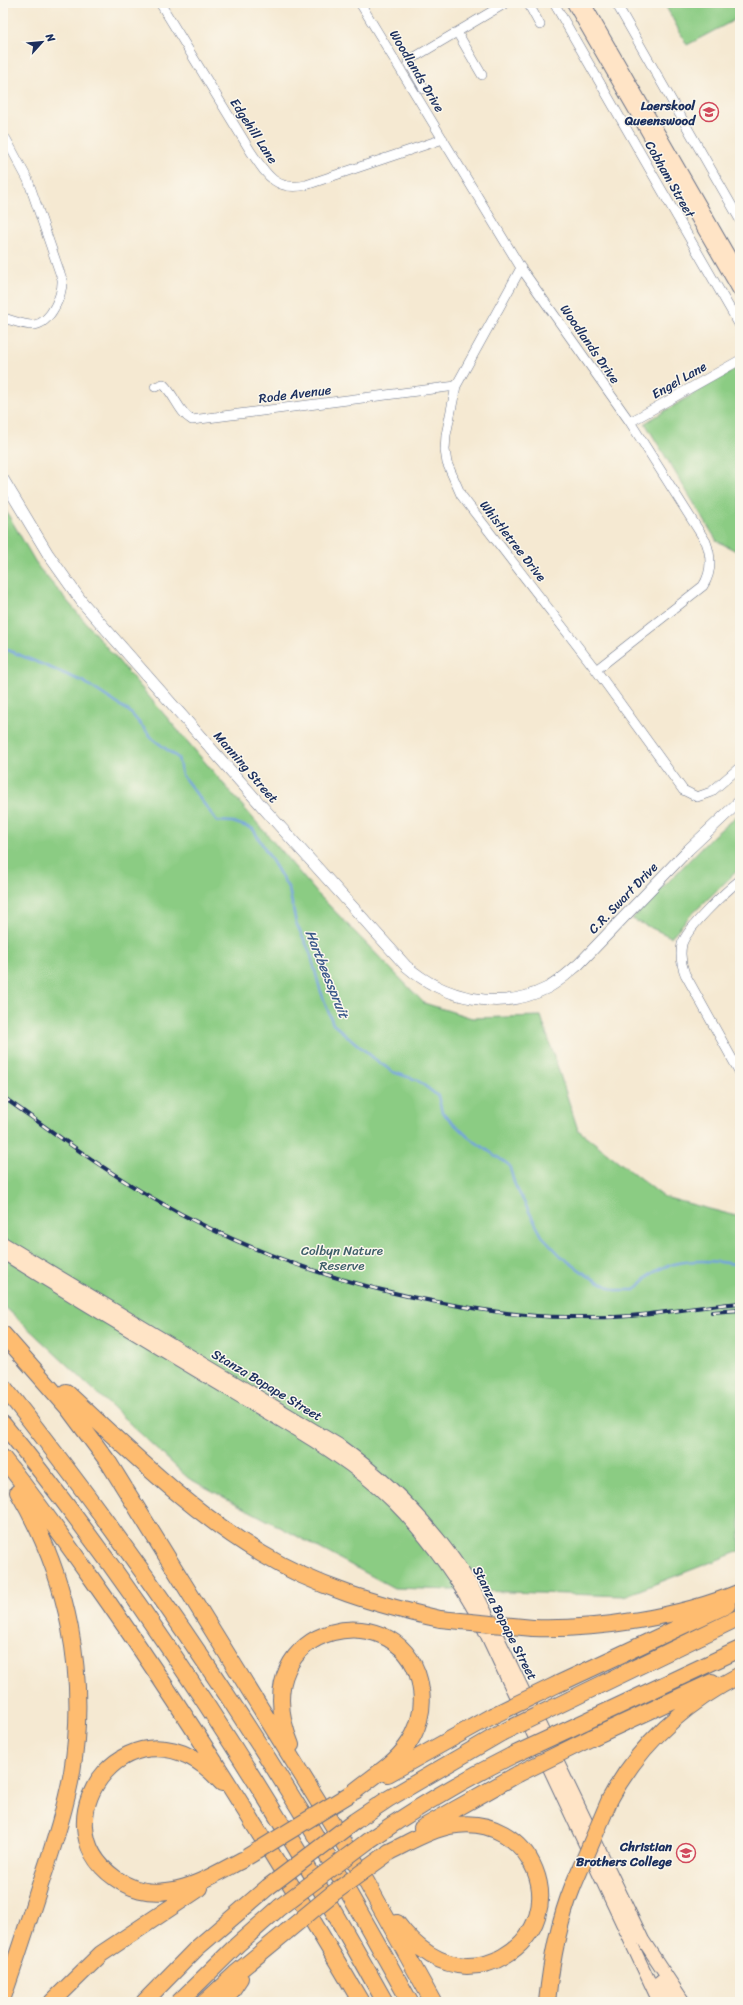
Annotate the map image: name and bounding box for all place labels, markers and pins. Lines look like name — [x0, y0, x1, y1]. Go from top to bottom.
place label: Laerskool Queenswood — [624, 94, 696, 132]
school or university icon: Laerskool Queenswood — [698, 101, 720, 123]
place label: Christian Brothers College — [576, 1835, 673, 1873]
school or university icon: Christian Brothers College — [675, 1842, 697, 1864]

